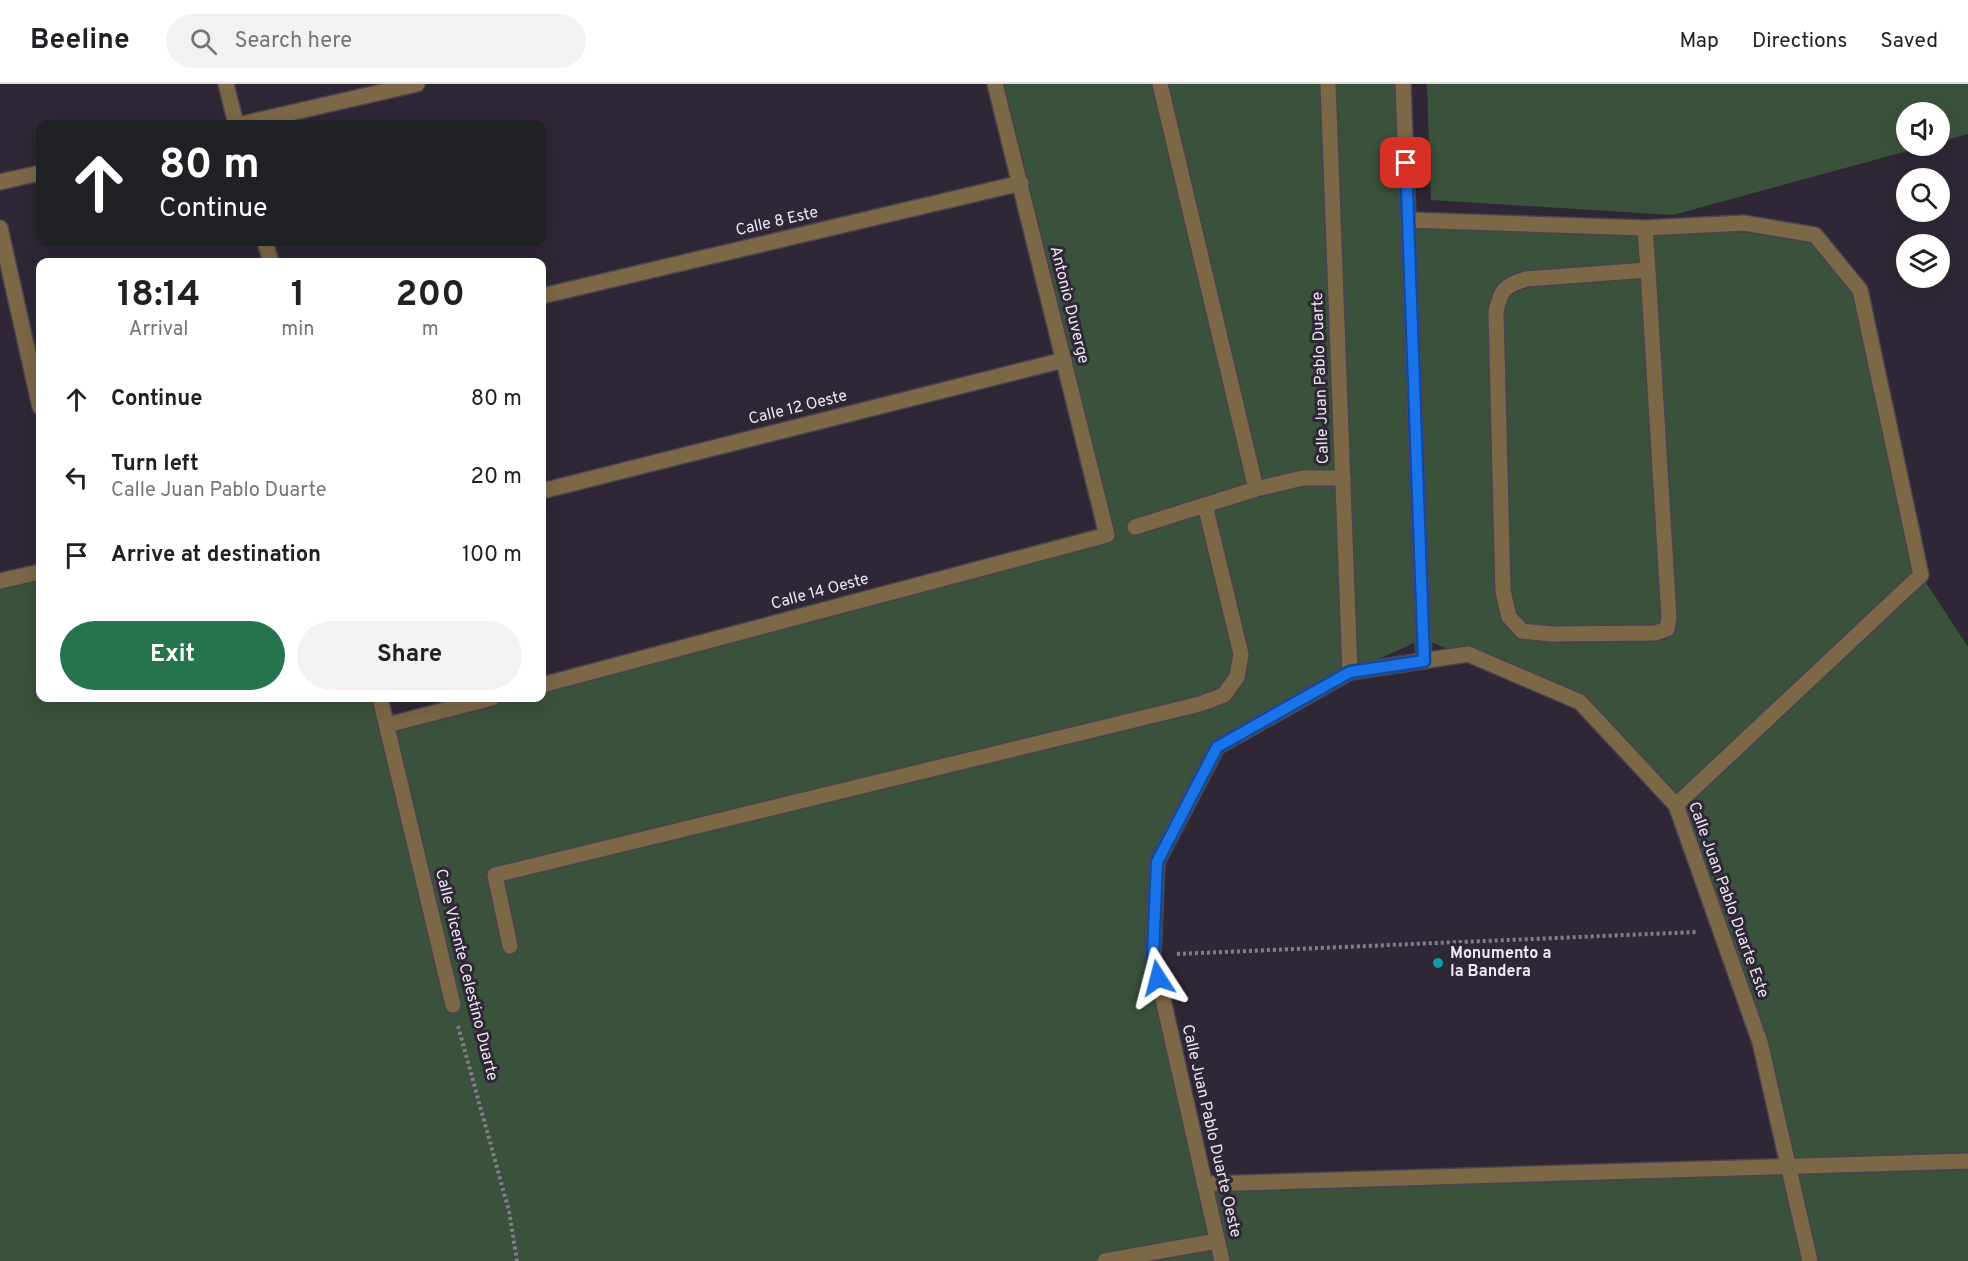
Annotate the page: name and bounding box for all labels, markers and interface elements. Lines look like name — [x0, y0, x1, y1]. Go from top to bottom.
search box — [166, 14, 586, 68]
text: Beeline — [30, 23, 130, 59]
icon: search — [187, 25, 220, 58]
text: Search here — [235, 28, 352, 55]
text: Map — [1679, 28, 1719, 55]
text: Directions — [1752, 28, 1847, 55]
text: Saved — [1880, 28, 1938, 55]
map controls — [1896, 102, 1950, 288]
button: sound — [1896, 102, 1950, 156]
pin — [1380, 137, 1431, 188]
text: 80 m — [159, 140, 260, 193]
icon: ahead — [60, 144, 138, 222]
icon: arrive — [1389, 146, 1422, 179]
button: search — [1896, 168, 1950, 222]
text: Continue — [159, 192, 268, 226]
street label: Calle 8 Este — [734, 203, 820, 241]
button: layers — [1896, 234, 1950, 288]
street label: Antonio Duverge — [1045, 244, 1093, 366]
text: 18:14 — [117, 273, 200, 319]
text: 1 — [291, 273, 305, 319]
text: 200 — [396, 273, 465, 319]
street label: Calle Juan Pablo Duarte — [1308, 291, 1334, 465]
text: Arrival — [129, 317, 188, 343]
text: min — [281, 317, 315, 343]
text: m — [422, 317, 439, 343]
icon: ahead — [60, 383, 93, 416]
text: Continue — [111, 386, 202, 413]
text: 80 m — [471, 386, 522, 413]
street label: Calle 12 Oeste — [747, 386, 849, 430]
text: Turn left — [111, 451, 199, 478]
icon: left — [60, 461, 93, 494]
text: 20 m — [471, 464, 522, 491]
text: Calle Juan Pablo Duarte — [111, 478, 327, 504]
icon: arrive — [60, 539, 93, 572]
text: Arrive at destination — [111, 542, 321, 569]
text: 100 m — [462, 542, 522, 569]
street label: Calle 14 Oeste — [769, 569, 871, 615]
button: Exit — [60, 621, 285, 690]
button: Share — [297, 621, 522, 690]
street label: Calle Juan Pablo Duarte Este — [1683, 799, 1773, 1001]
street label: Calle Vicente Celestino Duarte — [430, 867, 502, 1083]
place label: Monumento a la Bandera — [1450, 944, 1551, 982]
position arrow — [1126, 946, 1190, 1010]
marker: Monumento a la Bandera — [1431, 956, 1445, 970]
street label: Calle Juan Pablo Duarte Oeste — [1177, 1023, 1245, 1239]

